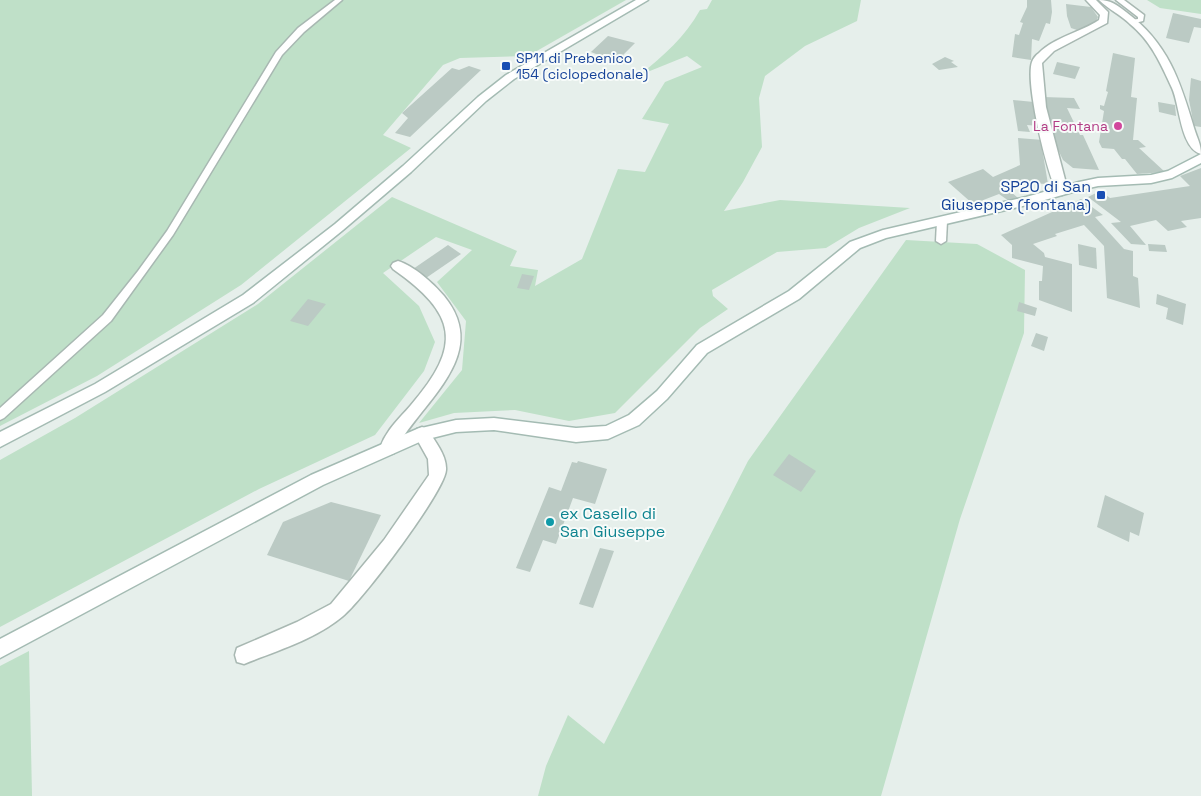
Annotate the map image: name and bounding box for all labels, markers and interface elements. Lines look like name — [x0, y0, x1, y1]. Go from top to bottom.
place label: SP11 di Prebenico 154 (ciclopedonale) — [516, 49, 648, 83]
marker: SP11 di Prebenico 154 (ciclopedonale) — [500, 60, 512, 72]
place label: La Fontana — [1033, 117, 1108, 135]
marker: La Fontana — [1112, 120, 1124, 132]
place label: SP20 di San Giuseppe (fontana) — [941, 176, 1091, 215]
marker: SP20 di San Giuseppe (fontana) — [1095, 189, 1107, 201]
place label: ex Casello di San Giuseppe — [560, 503, 665, 542]
marker: ex Casello di San Giuseppe — [544, 516, 556, 528]

